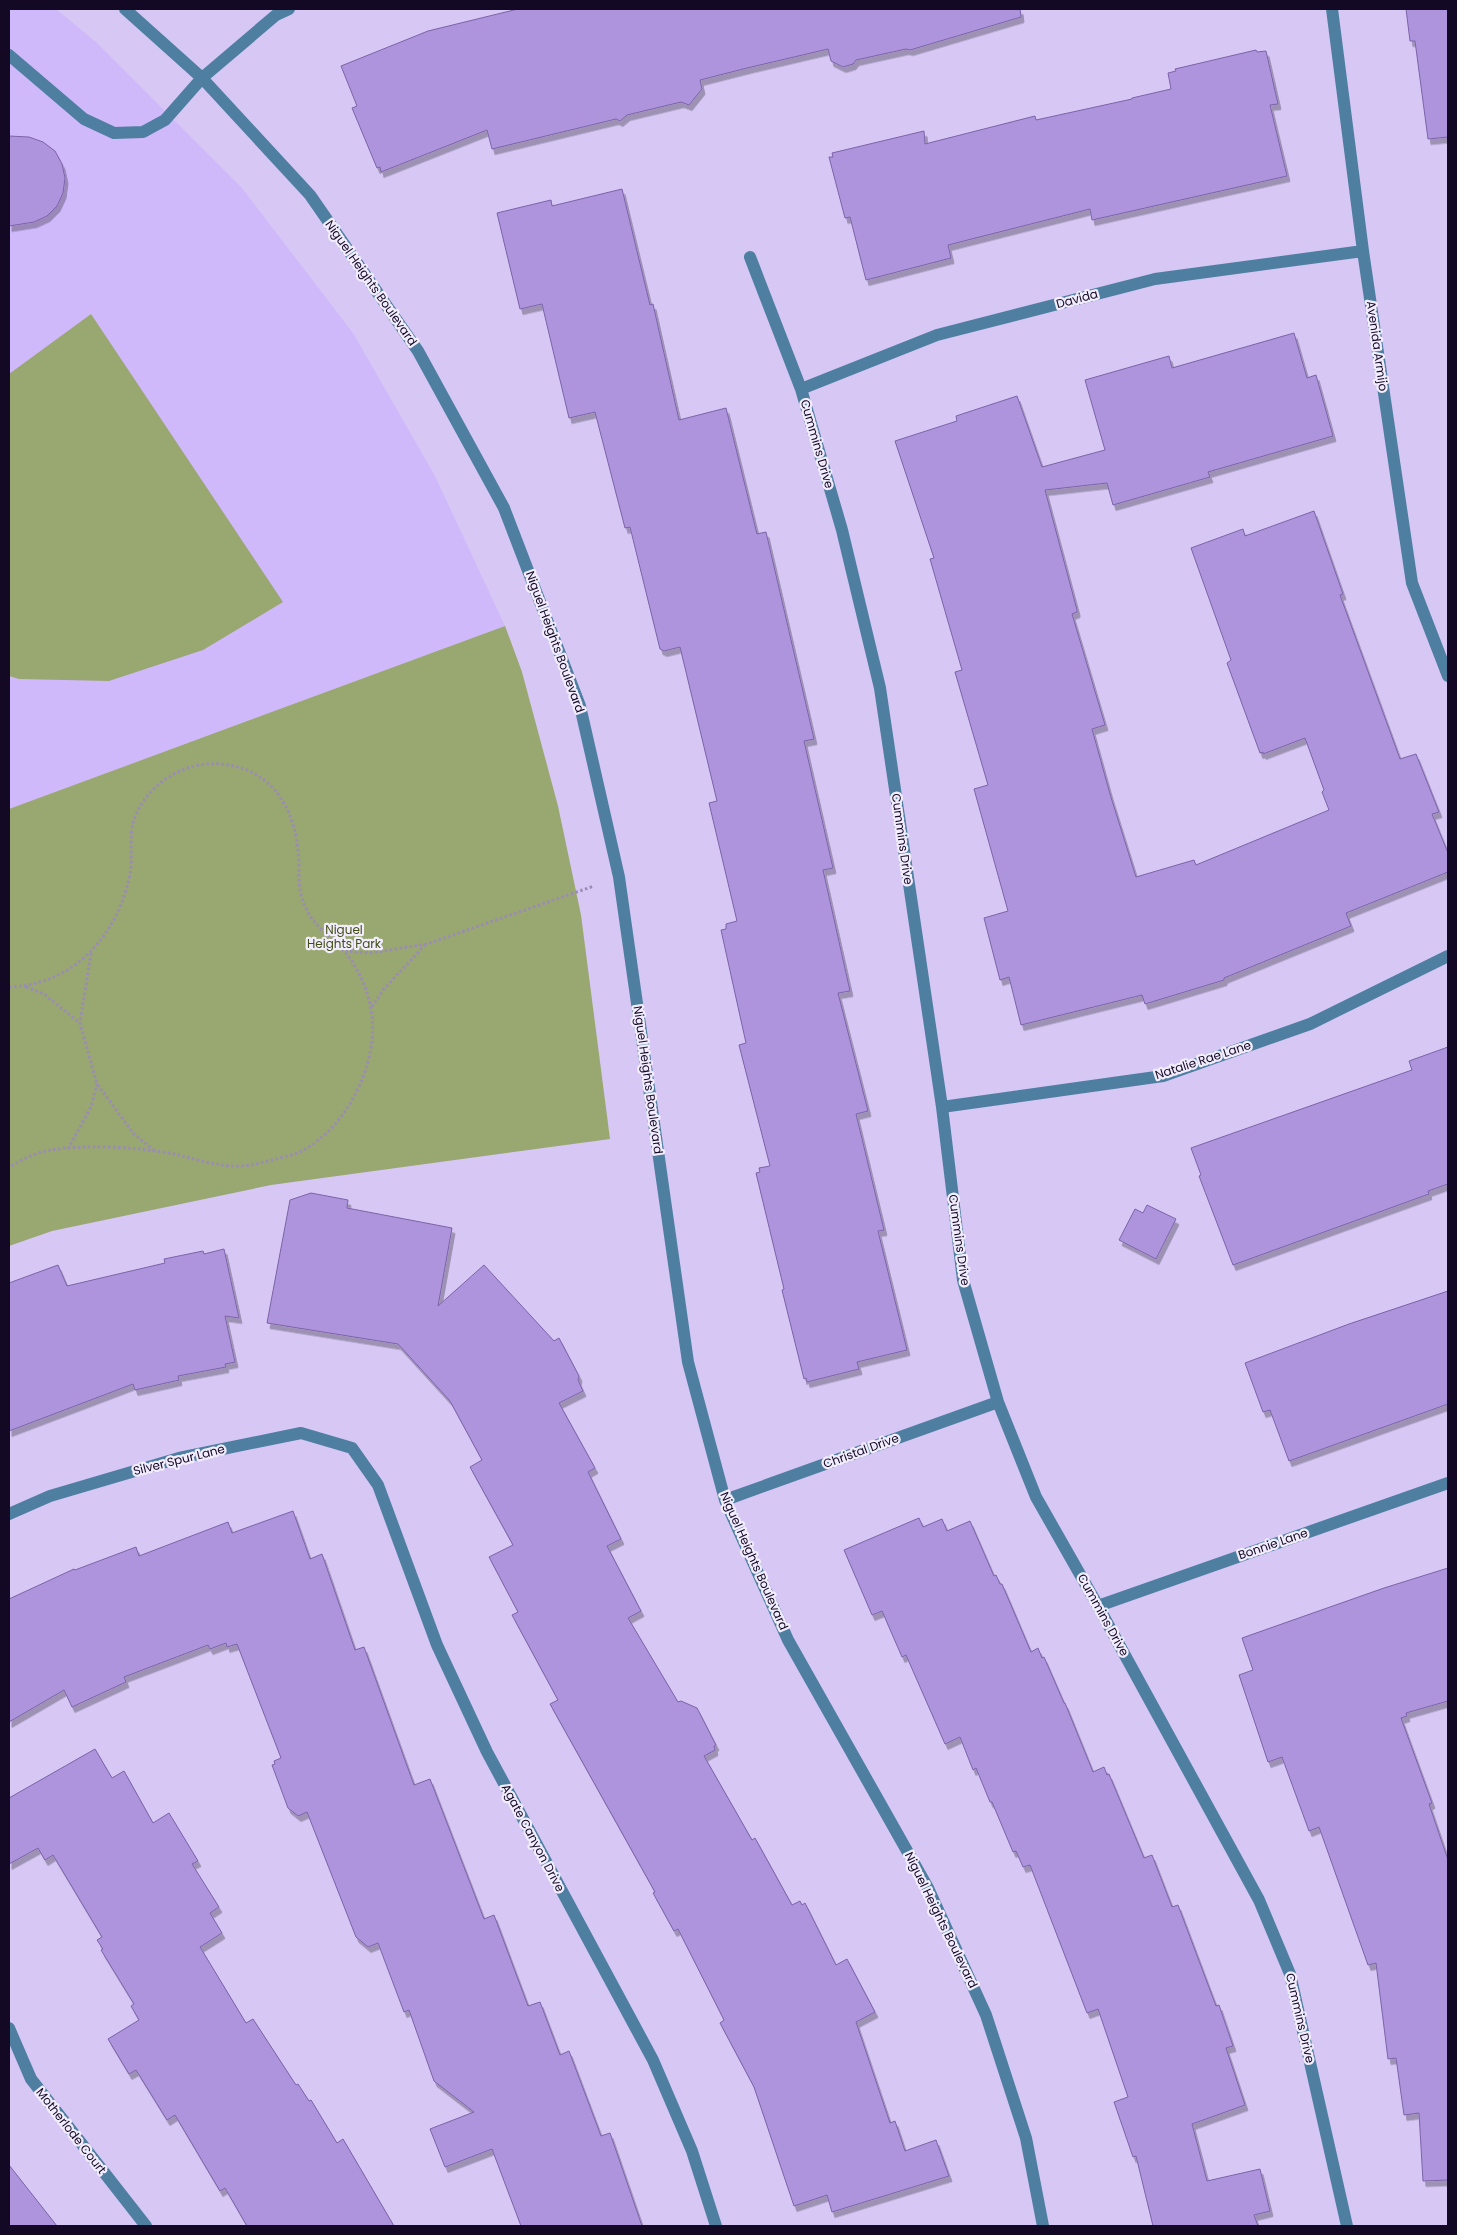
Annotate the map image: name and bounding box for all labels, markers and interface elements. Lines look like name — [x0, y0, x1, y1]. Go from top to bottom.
street label: Niguel Heights Boulevard — [322, 217, 421, 349]
street label: Davida — [1054, 285, 1100, 312]
street label: Avenida Armijo — [1363, 300, 1392, 392]
street label: Cummins Drive — [797, 397, 838, 490]
street label: Niguel Heights Boulevard — [522, 569, 589, 715]
street label: Cummins Drive — [888, 792, 917, 886]
park label: Niguel Heights Park — [307, 921, 382, 952]
street label: Niguel Heights Boulevard — [630, 1005, 667, 1155]
street label: Natalie Rae Lane — [1153, 1036, 1253, 1083]
street label: Cummins Drive — [945, 1193, 974, 1287]
street label: Christal Drive — [821, 1429, 901, 1472]
street label: Silver Spur Lane — [131, 1440, 226, 1479]
street label: Niguel Heights Boulevard — [716, 1489, 793, 1633]
street label: Bonnie Lane — [1236, 1524, 1310, 1563]
street label: Cummins Drive — [1074, 1570, 1133, 1659]
street label: Agate Canyon Drive — [498, 1781, 569, 1895]
street label: Niguel Heights Boulevard — [901, 1849, 982, 1991]
street label: Cummins Drive — [1282, 1971, 1319, 2065]
street label: Motherlode Court — [32, 2084, 110, 2177]

